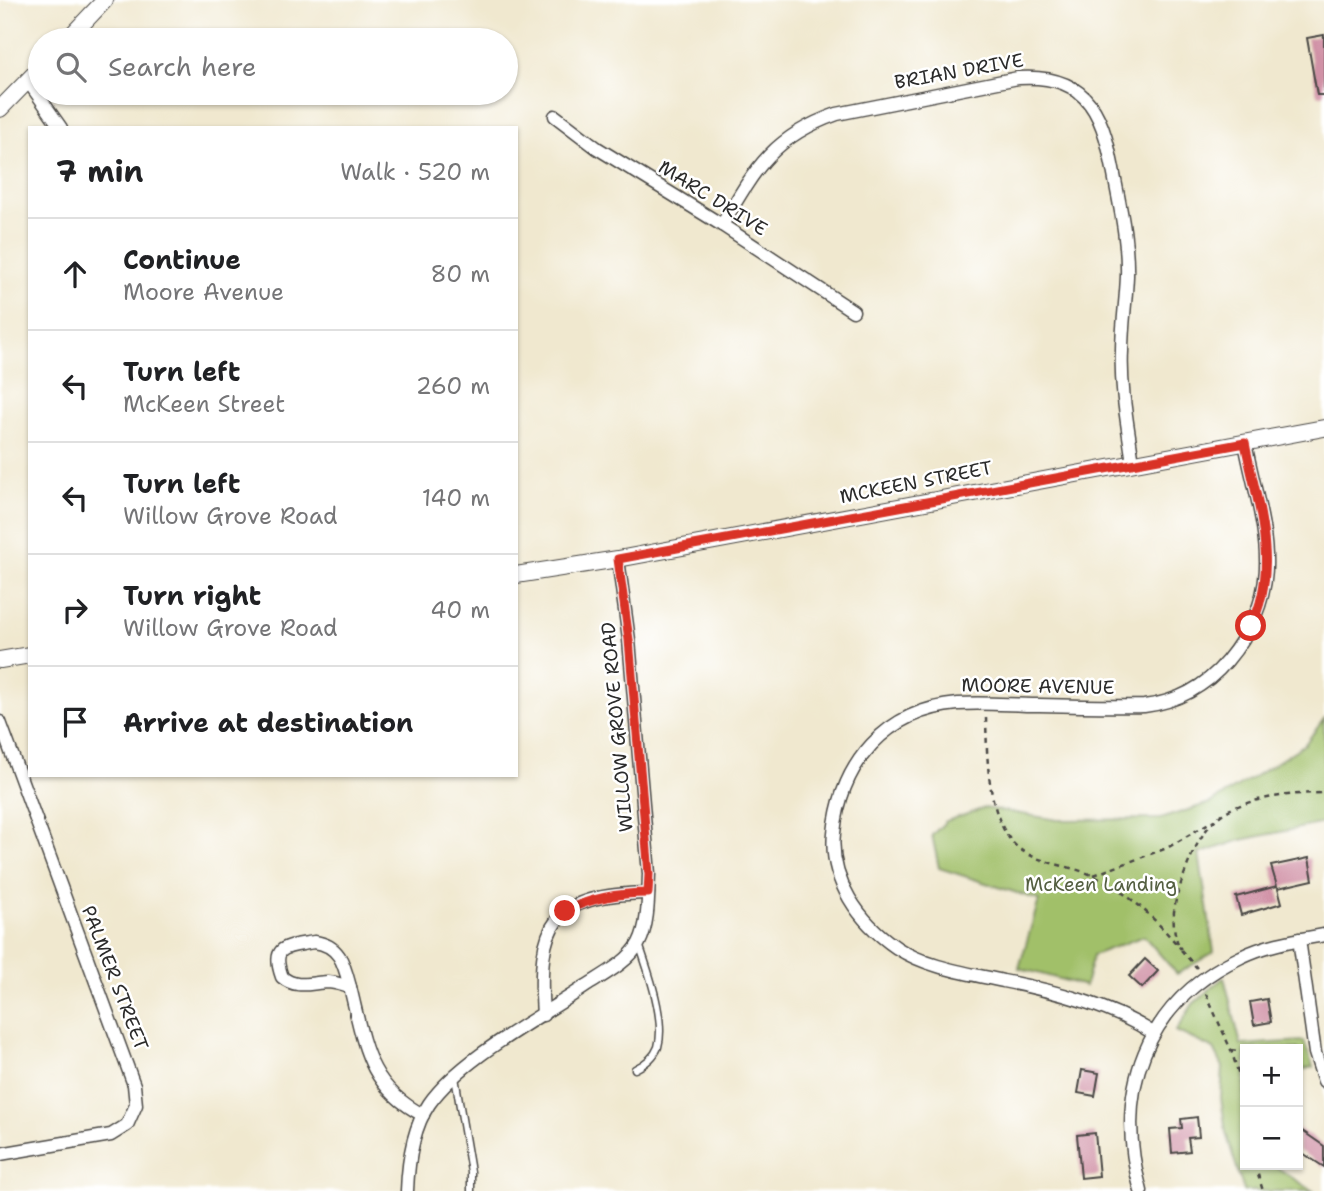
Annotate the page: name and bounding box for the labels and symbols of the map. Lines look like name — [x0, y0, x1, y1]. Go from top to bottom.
street label: BRIAN DRIVE — [893, 47, 1026, 95]
street label: MARC DRIVE — [654, 155, 772, 242]
street label: MCKEEN STREET — [838, 455, 995, 509]
route start — [1235, 610, 1266, 641]
street label: WILLOW GROVE ROAD — [595, 621, 639, 833]
street label: MOORE AVENUE — [961, 672, 1115, 700]
park label: McKeen Landing — [1025, 872, 1177, 897]
route end — [549, 895, 580, 926]
street label: PALMER STREET — [76, 902, 154, 1054]

